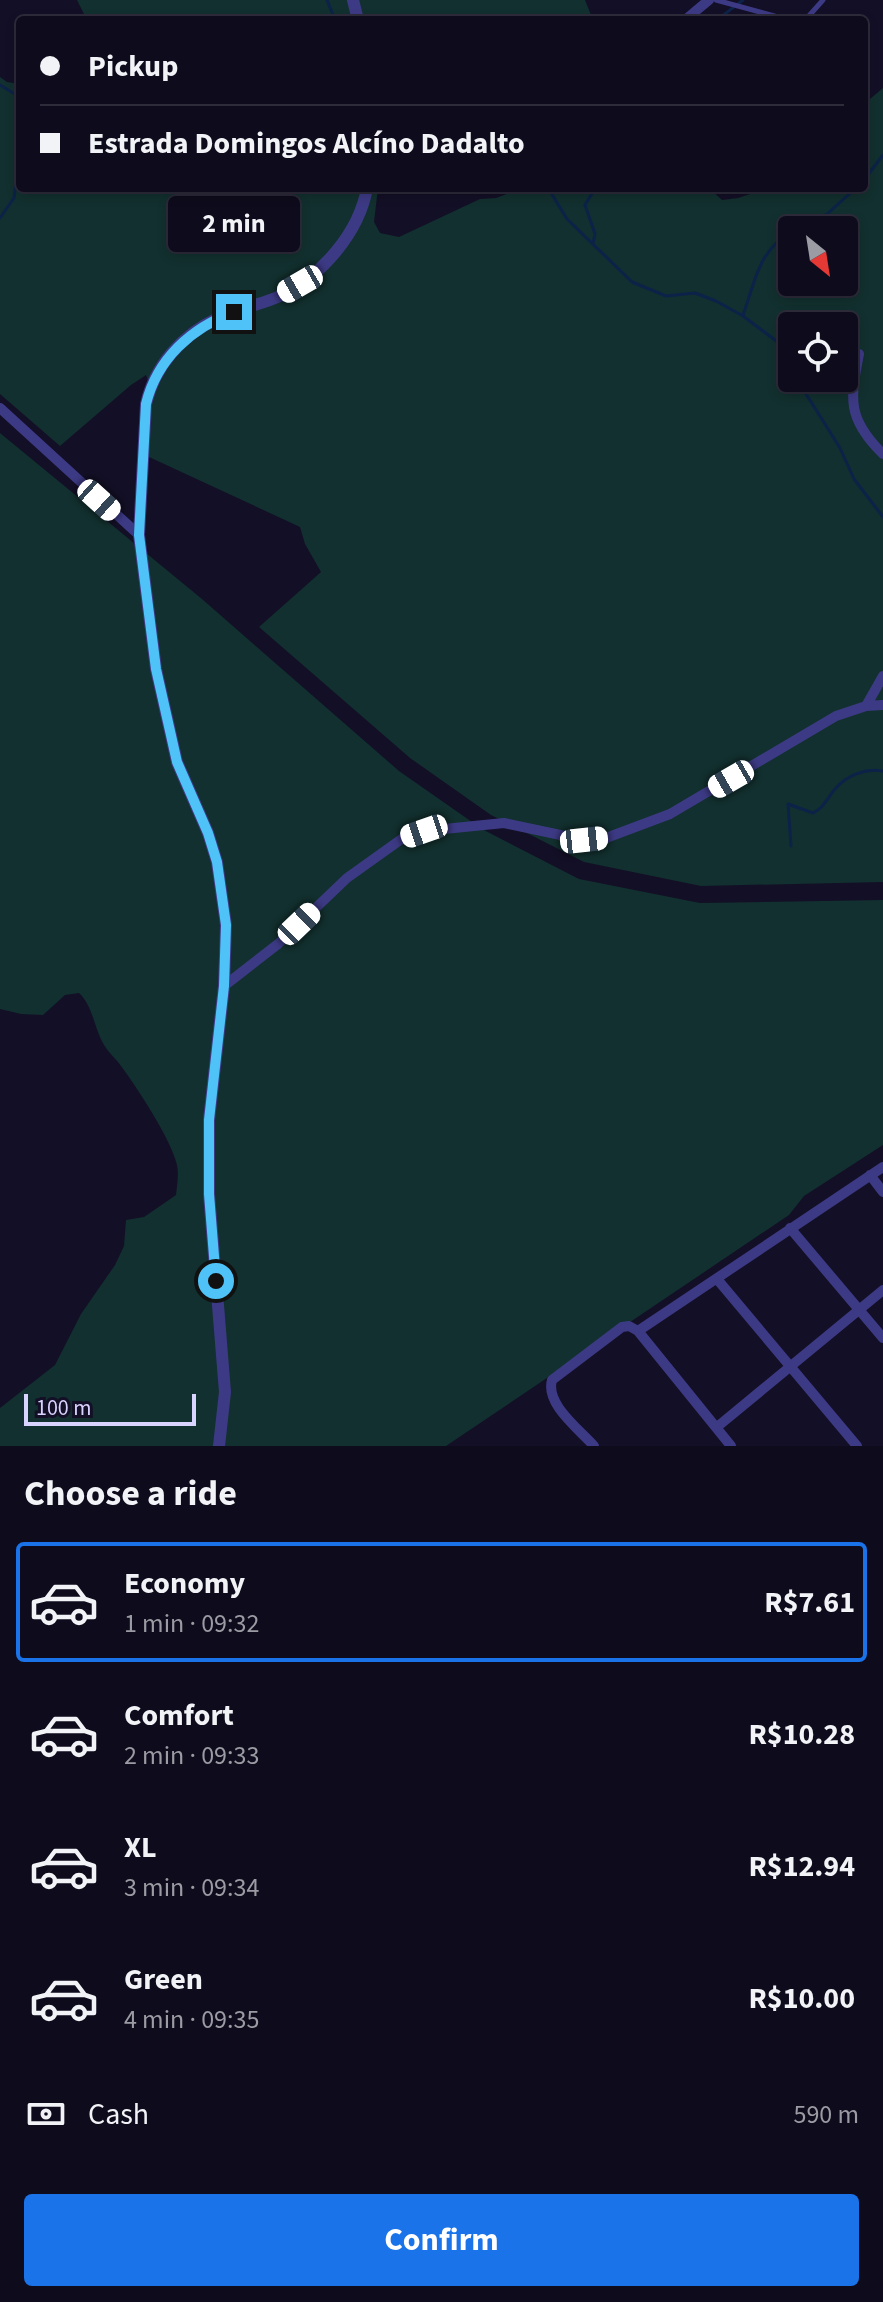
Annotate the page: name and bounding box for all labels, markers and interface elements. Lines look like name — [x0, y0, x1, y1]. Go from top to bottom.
text: Pickup — [88, 45, 178, 88]
text: Estrada Domingos Alcíno Dadalto — [88, 122, 525, 165]
callout: 2 min — [168, 196, 300, 252]
text: 2 min — [202, 205, 266, 242]
north arrow — [778, 216, 858, 296]
map controls — [778, 216, 858, 392]
car — [273, 262, 327, 306]
route end — [216, 294, 252, 330]
button: locate — [778, 312, 858, 392]
car — [73, 475, 125, 525]
car — [704, 757, 758, 801]
car — [397, 812, 451, 850]
car — [559, 826, 609, 854]
car — [273, 899, 325, 949]
route start — [198, 1263, 234, 1299]
scale bar — [24, 1390, 196, 1426]
text: 100 m — [36, 1392, 91, 1424]
text: Choose a ride — [24, 1468, 237, 1519]
text: Economy — [124, 1562, 245, 1605]
icon: car — [28, 1566, 100, 1638]
text: R$7.61 — [764, 1581, 855, 1624]
text: 1 min · 09:32 — [124, 1605, 259, 1642]
text: Comfort — [124, 1694, 234, 1737]
icon: car — [28, 1698, 100, 1770]
text: R$10.28 — [748, 1713, 855, 1756]
text: 2 min · 09:33 — [124, 1737, 259, 1774]
text: XL — [124, 1826, 157, 1869]
icon: car — [28, 1830, 100, 1902]
text: R$12.94 — [748, 1845, 855, 1888]
text: 3 min · 09:34 — [124, 1869, 259, 1906]
text: Green — [124, 1958, 203, 2001]
icon: car — [28, 1962, 100, 2034]
text: R$10.00 — [748, 1977, 855, 2020]
text: 4 min · 09:35 — [124, 2001, 259, 2038]
icon: cash — [24, 2092, 68, 2136]
text: Cash — [88, 2093, 149, 2136]
text: 590 m — [793, 2096, 859, 2133]
button: Confirm — [24, 2194, 859, 2286]

